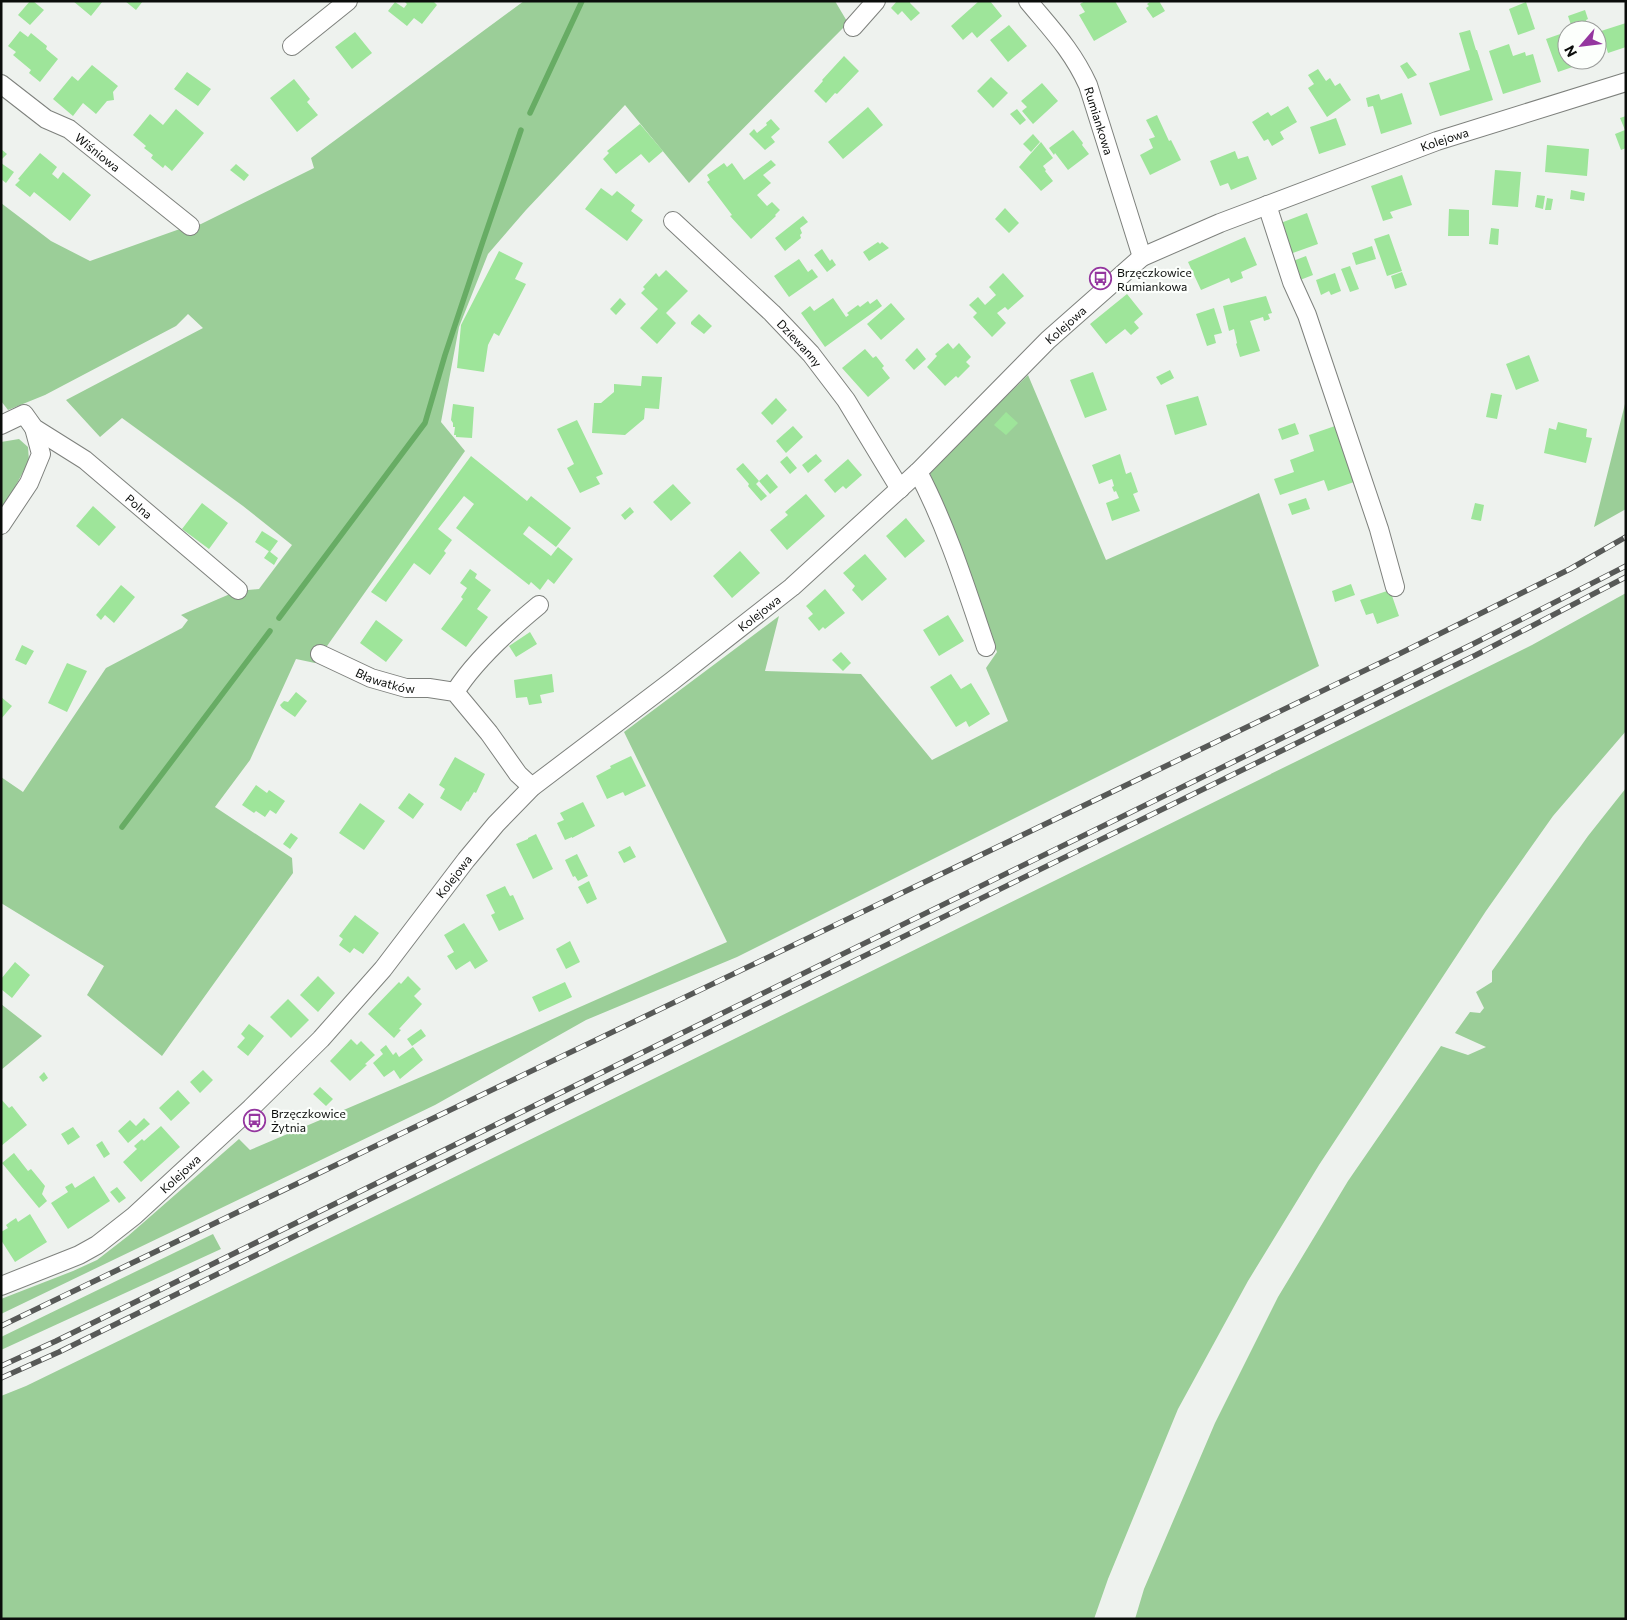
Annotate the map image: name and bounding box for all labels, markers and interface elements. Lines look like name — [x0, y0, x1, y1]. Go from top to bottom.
north arrow — [1557, 20, 1607, 70]
text: N — [1560, 43, 1580, 60]
street label: Rumiankowa — [1082, 85, 1116, 156]
street label: Kolejowa — [1418, 125, 1470, 154]
street label: Wiśniowa — [73, 130, 123, 174]
place label: Brzęczkowice Rumiankowa — [1117, 265, 1192, 293]
bus stop icon: Brzęczkowice Rumiankowa — [1089, 267, 1113, 291]
street label: Kolejowa — [1042, 303, 1089, 347]
street label: Dziewanny — [774, 316, 825, 369]
street label: Polna — [123, 491, 155, 521]
street label: Kolejowa — [735, 592, 783, 634]
street label: Bławatków — [354, 665, 415, 695]
street label: Kolejowa — [433, 852, 474, 901]
place label: Brzęczkowice Żytnia — [271, 1106, 346, 1134]
bus stop icon: Brzęczkowice Żytnia — [243, 1108, 267, 1132]
street label: Kolejowa — [157, 1152, 203, 1196]

